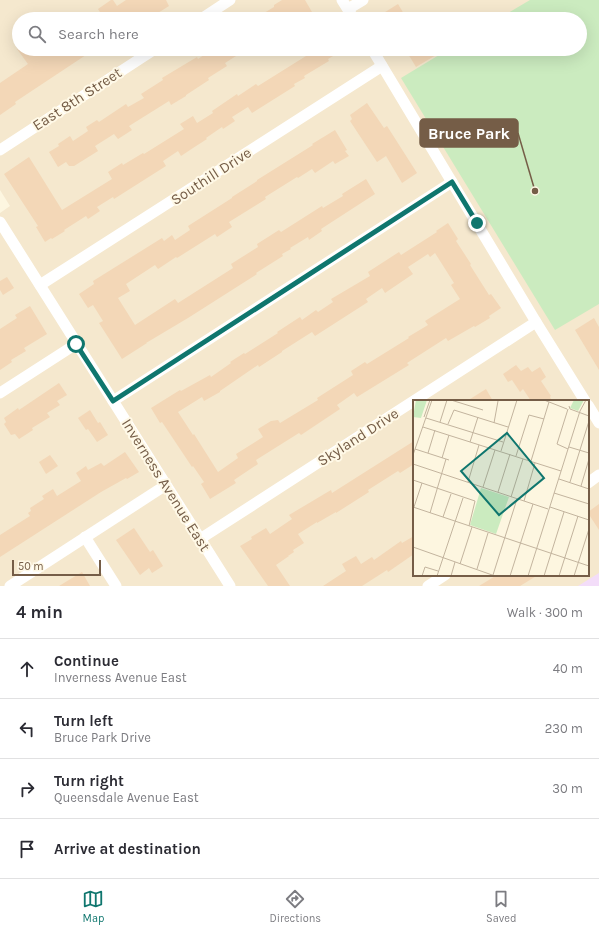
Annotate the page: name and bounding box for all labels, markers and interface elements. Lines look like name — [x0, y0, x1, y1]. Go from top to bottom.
search box — [12, 12, 587, 56]
icon: search — [26, 23, 48, 45]
text: Search here — [58, 25, 139, 43]
street label: East 8th Street — [29, 63, 125, 134]
callout: Bruce Park — [420, 119, 518, 147]
text: Bruce Park — [428, 124, 511, 143]
street label: Southill Drive — [167, 143, 255, 209]
route end — [468, 214, 486, 232]
route start — [67, 335, 85, 353]
inset map — [413, 400, 589, 576]
street label: Skyland Drive — [314, 404, 402, 470]
street label: Inverness Avenue East — [118, 415, 214, 555]
scale bar — [12, 558, 101, 577]
text: 50 m — [18, 560, 44, 573]
text: 4 min — [16, 602, 63, 622]
text: Walk · 300 m — [507, 605, 583, 620]
text: Continue — [54, 652, 119, 670]
icon: ahead — [16, 658, 38, 680]
text: 40 m — [553, 661, 583, 676]
text: Inverness Avenue East — [54, 670, 187, 685]
text: Turn left — [54, 712, 113, 730]
icon: left — [16, 718, 38, 740]
text: 230 m — [545, 721, 583, 736]
text: Bruce Park Drive — [54, 730, 151, 745]
text: Turn right — [54, 772, 124, 790]
icon: right — [16, 778, 38, 800]
text: 30 m — [552, 781, 583, 796]
text: Queensdale Avenue East — [54, 790, 199, 805]
icon: arrive — [16, 838, 38, 860]
text: Arrive at destination — [54, 840, 201, 858]
tab: Map — [82, 888, 104, 925]
tab: Directions — [269, 888, 321, 925]
tab: Saved — [486, 888, 517, 925]

